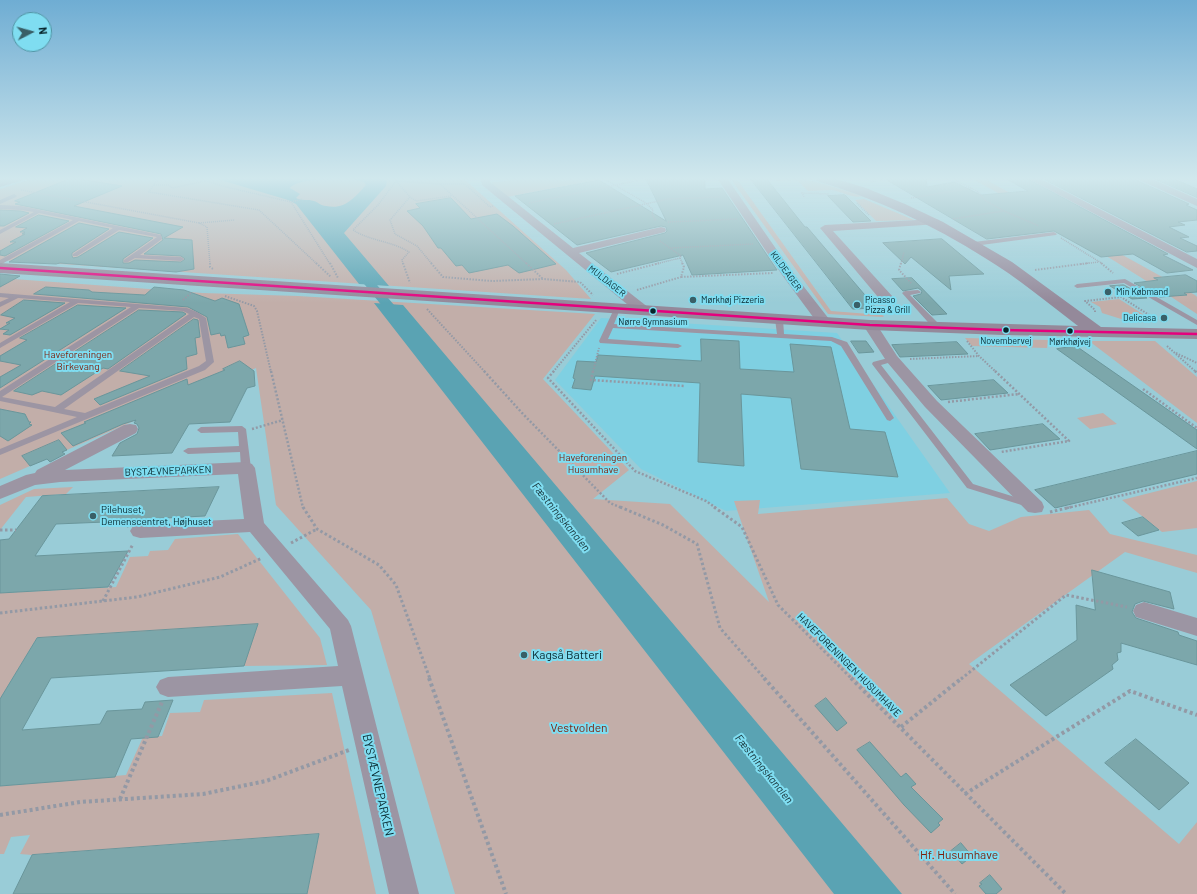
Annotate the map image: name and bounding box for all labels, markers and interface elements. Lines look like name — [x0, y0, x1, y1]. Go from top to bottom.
north arrow — [12, 12, 52, 52]
text: N — [37, 26, 50, 35]
street label: KILDEAGER — [768, 249, 804, 293]
street label: MULDAGER — [586, 263, 628, 299]
marker: Min Købmand — [1103, 287, 1113, 297]
place label: Min Købmand — [1116, 287, 1168, 297]
marker: Mørkhøj Pizzeria — [688, 295, 698, 305]
place label: Mørkhøj Pizzeria — [701, 295, 764, 305]
place label: Picasso Pizza & Grill — [865, 295, 910, 316]
marker: Picasso Pizza & Grill — [852, 300, 862, 310]
marker: Nørre Gymnasium — [648, 306, 658, 316]
place label: Delicasa — [1123, 313, 1156, 323]
marker: Delicasa — [1159, 313, 1169, 323]
place label: Nørre Gymnasium — [618, 317, 688, 327]
marker: Novembervej — [1001, 325, 1011, 335]
marker: Mørkhøjvej — [1065, 326, 1075, 336]
place label: Novembervej — [980, 336, 1032, 346]
place label: Mørkhøjvej — [1049, 337, 1091, 347]
park label: Haveforeningen Birkevang — [44, 349, 112, 372]
park label: Haveforeningen Husumhave — [559, 452, 627, 476]
street label: BYSTÆVNEPARKEN — [124, 463, 212, 479]
water label: Fæstningskanalen — [529, 480, 593, 554]
place label: Pilehuset, Demenscentret, Højhuset — [101, 504, 212, 528]
marker: Pilehuset, Demenscentret, Højhuset — [88, 511, 98, 521]
street label: HAVEFORENINGEN HUSUMHAVE — [795, 611, 903, 719]
place label: Kagså Batteri — [532, 648, 602, 662]
marker: Kagså Batteri — [519, 650, 529, 660]
park label: Vestvolden — [550, 721, 608, 735]
water label: Fæstningskanalen — [732, 732, 796, 806]
street label: BYSTÆVNEPARKEN — [359, 733, 397, 837]
park label: Hf. Husumhave — [920, 848, 998, 862]

